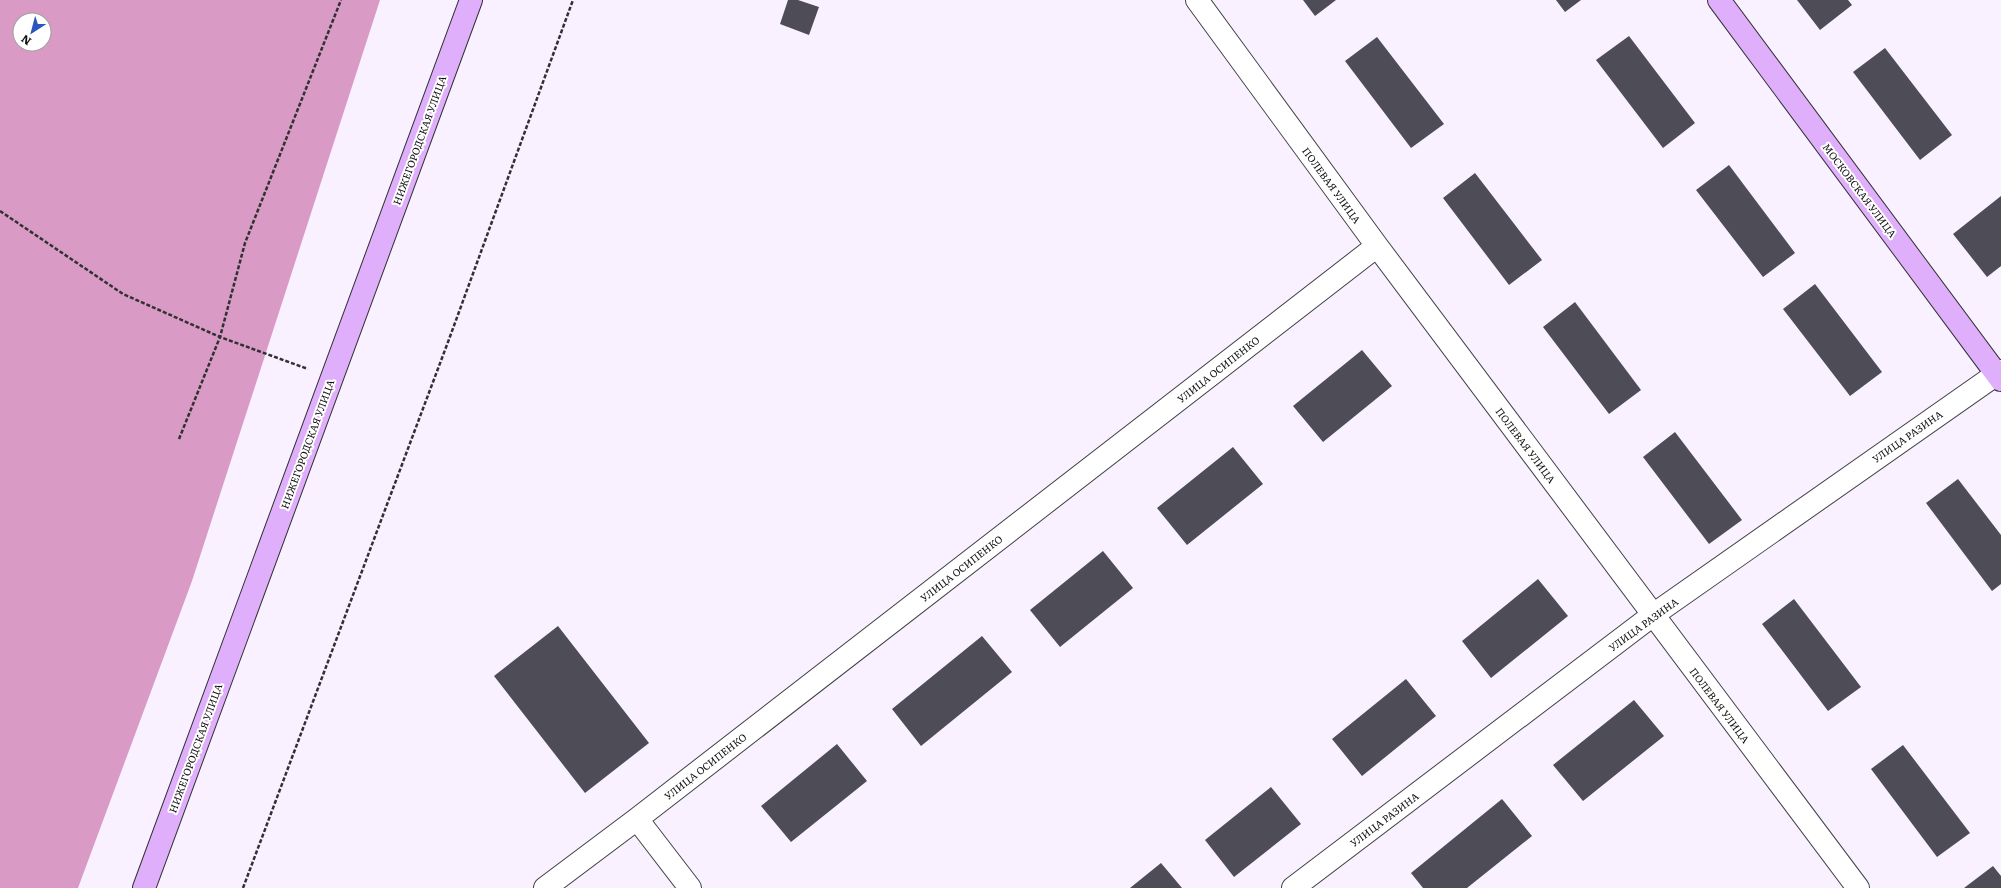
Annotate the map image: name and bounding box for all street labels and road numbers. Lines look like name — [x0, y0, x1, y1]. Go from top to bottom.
street label: НИЖЕГОРОДСКАЯ УЛИЦА — [389, 73, 450, 207]
street label: МОСКОВСКАЯ УЛИЦА — [1820, 140, 1901, 241]
street label: ПОЛЕВАЯ УЛИЦА — [1299, 144, 1365, 227]
street label: УЛИЦА ОСИПЕНКО — [1174, 332, 1263, 406]
street label: НИЖЕГОРОДСКАЯ УЛИЦА — [277, 377, 338, 511]
street label: ПОЛЕВАЯ УЛИЦА — [1493, 404, 1560, 486]
street label: УЛИЦА РАЗИНА — [1869, 406, 1946, 466]
street label: УЛИЦА ОСИПЕНКО — [917, 531, 1006, 605]
street label: УЛИЦА РАЗИНА — [1605, 593, 1681, 654]
street label: ПОЛЕВАЯ УЛИЦА — [1687, 664, 1754, 746]
street label: НИЖЕГОРОДСКАЯ УЛИЦА — [165, 681, 226, 815]
street label: УЛИЦА ОСИПЕНКО — [661, 729, 750, 803]
street label: УЛИЦА РАЗИНА — [1346, 788, 1422, 850]

